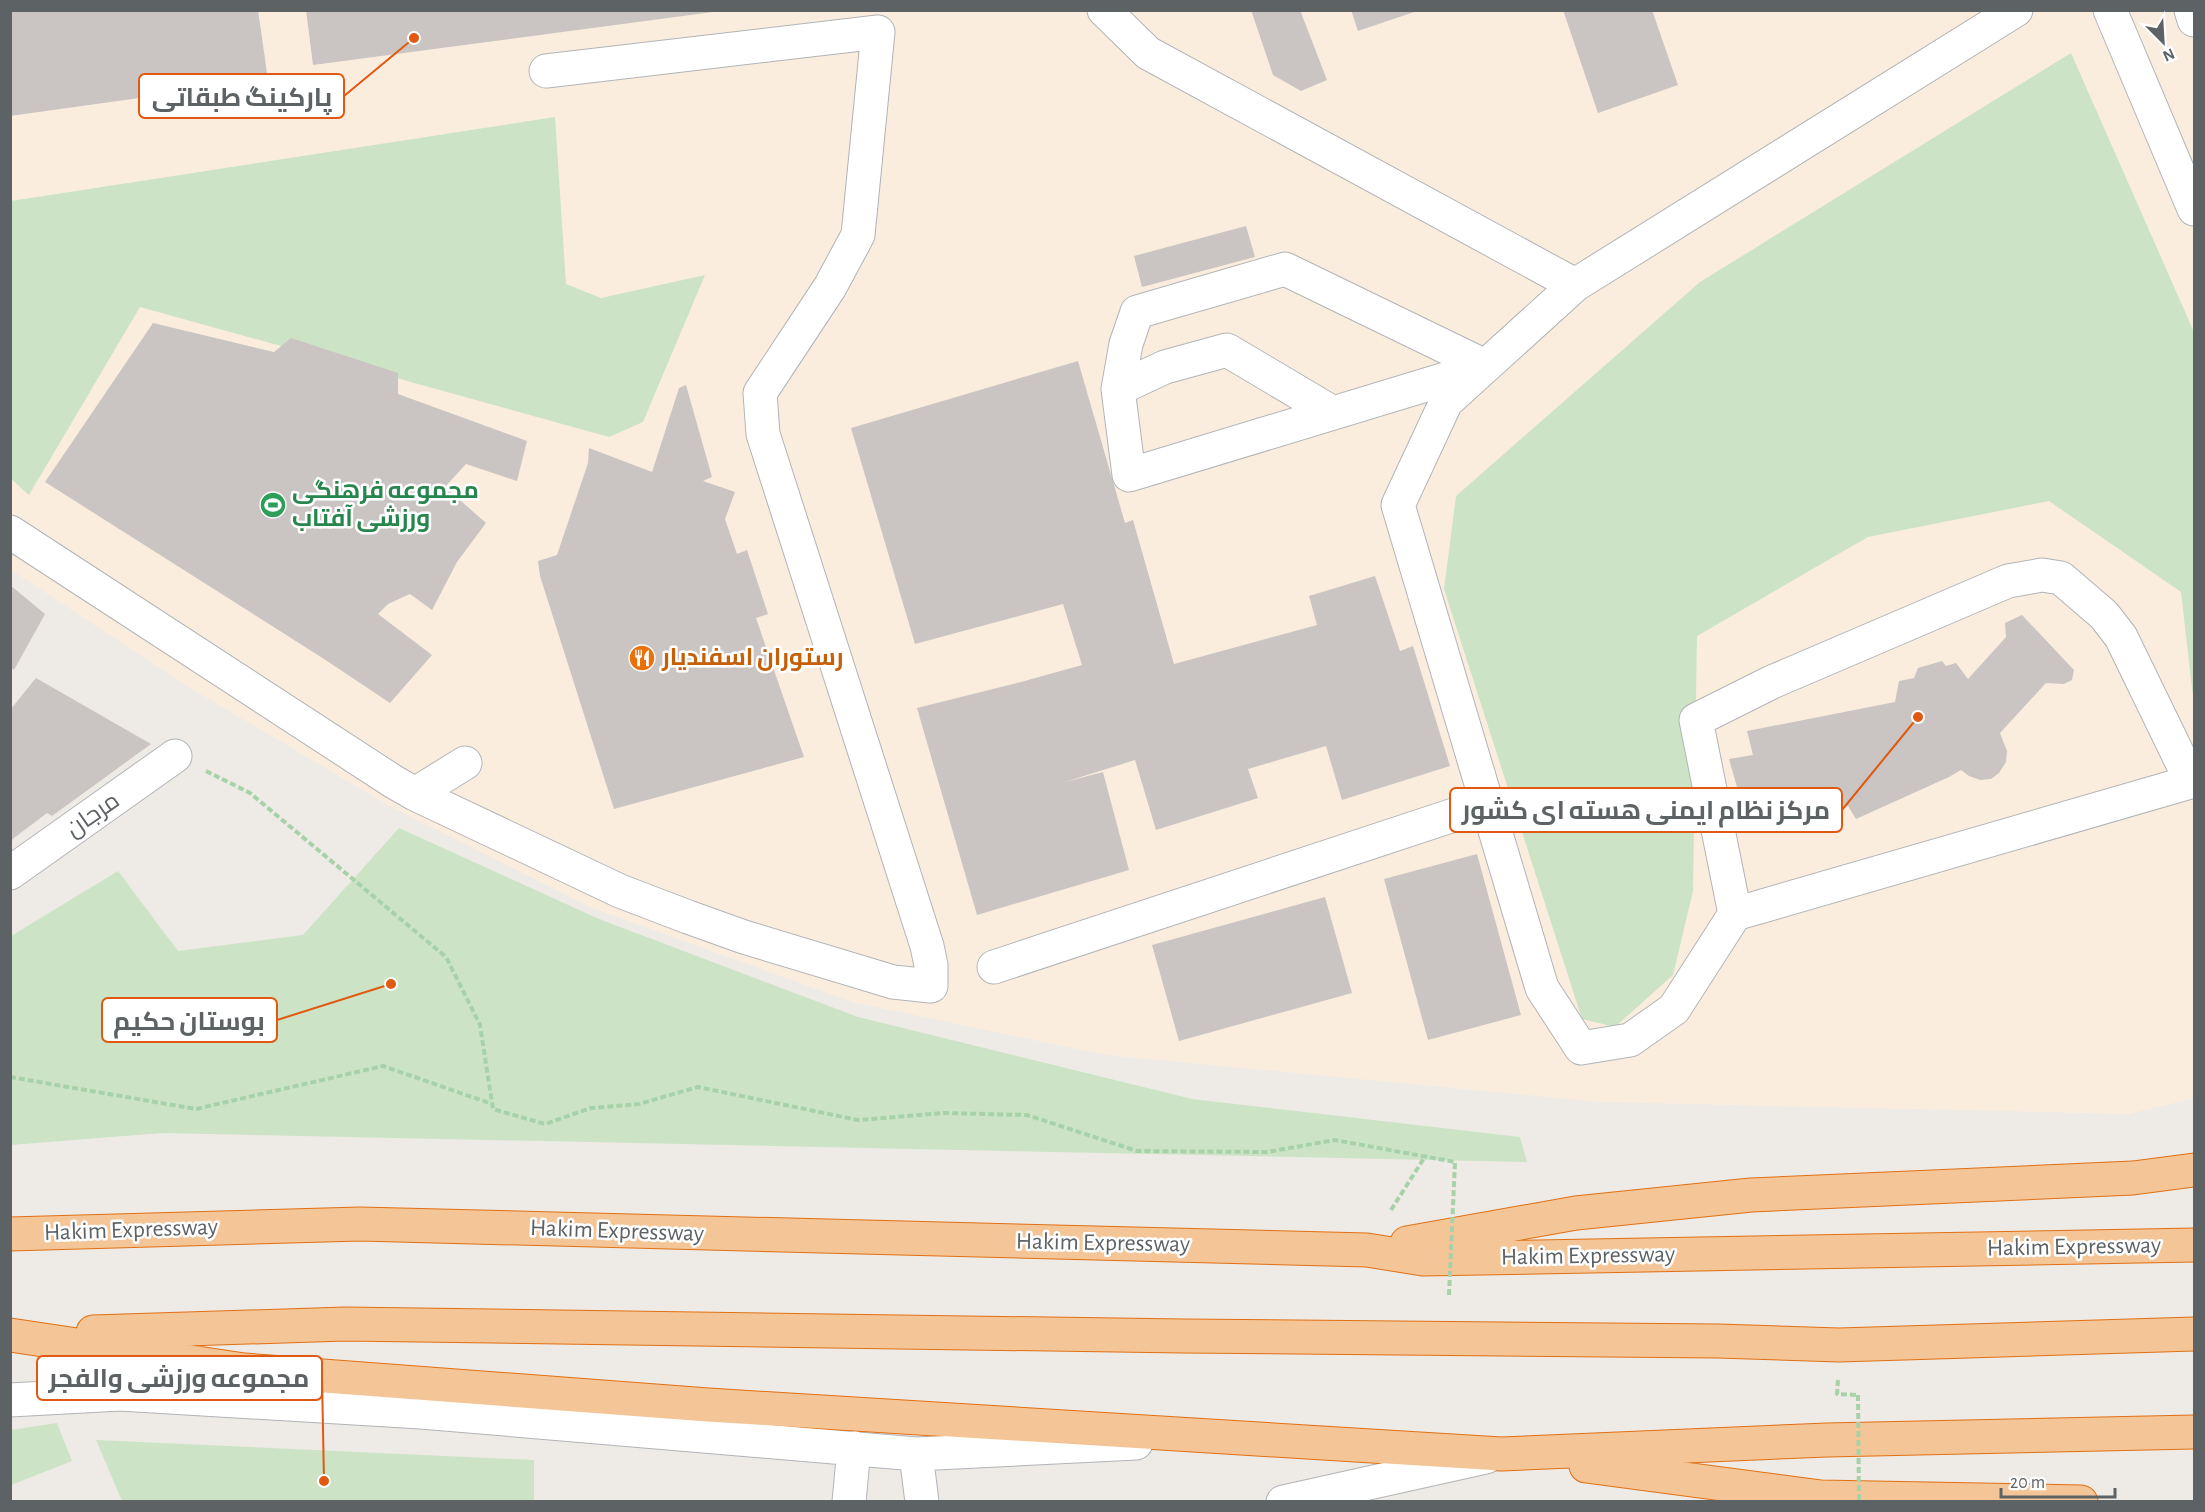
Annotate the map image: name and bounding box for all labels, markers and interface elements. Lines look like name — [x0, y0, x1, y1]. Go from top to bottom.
north arrow — [2133, 12, 2193, 72]
text: N — [2160, 45, 2177, 64]
callout: پارکینگ طبقاتی — [139, 74, 344, 118]
text: پارکینگ طبقاتی — [152, 85, 332, 115]
place label: مجموعه فرهنگی ورزشی آفتاب — [292, 479, 479, 532]
sports icon: مجموعه فرهنگی ورزشی آفتاب — [258, 490, 288, 520]
restaurant icon: رستوران اسفندیار — [627, 643, 657, 673]
place label: رستوران اسفندیار — [661, 646, 843, 671]
street label: مرجان — [62, 788, 125, 843]
callout: مرکز نظام ایمنی هسته ای کشور — [1450, 788, 1842, 832]
text: مرکز نظام ایمنی هسته ای کشور — [1461, 797, 1830, 828]
callout: بوستان حکیم — [102, 998, 277, 1042]
text: بوستان حکیم — [113, 1009, 265, 1039]
street label: Hakim Expressway — [43, 1215, 219, 1245]
street label: Hakim Expressway — [529, 1216, 705, 1246]
street label: Hakim Expressway — [1016, 1229, 1190, 1257]
street label: Hakim Expressway — [1987, 1233, 2161, 1261]
street label: Hakim Expressway — [1501, 1242, 1675, 1270]
callout: مجموعه ورزشی والفجر — [37, 1356, 322, 1400]
text: مجموعه ورزشی والفجر — [48, 1365, 309, 1394]
scale bar — [2001, 1461, 2115, 1499]
text: 20 m — [2010, 1474, 2045, 1492]

